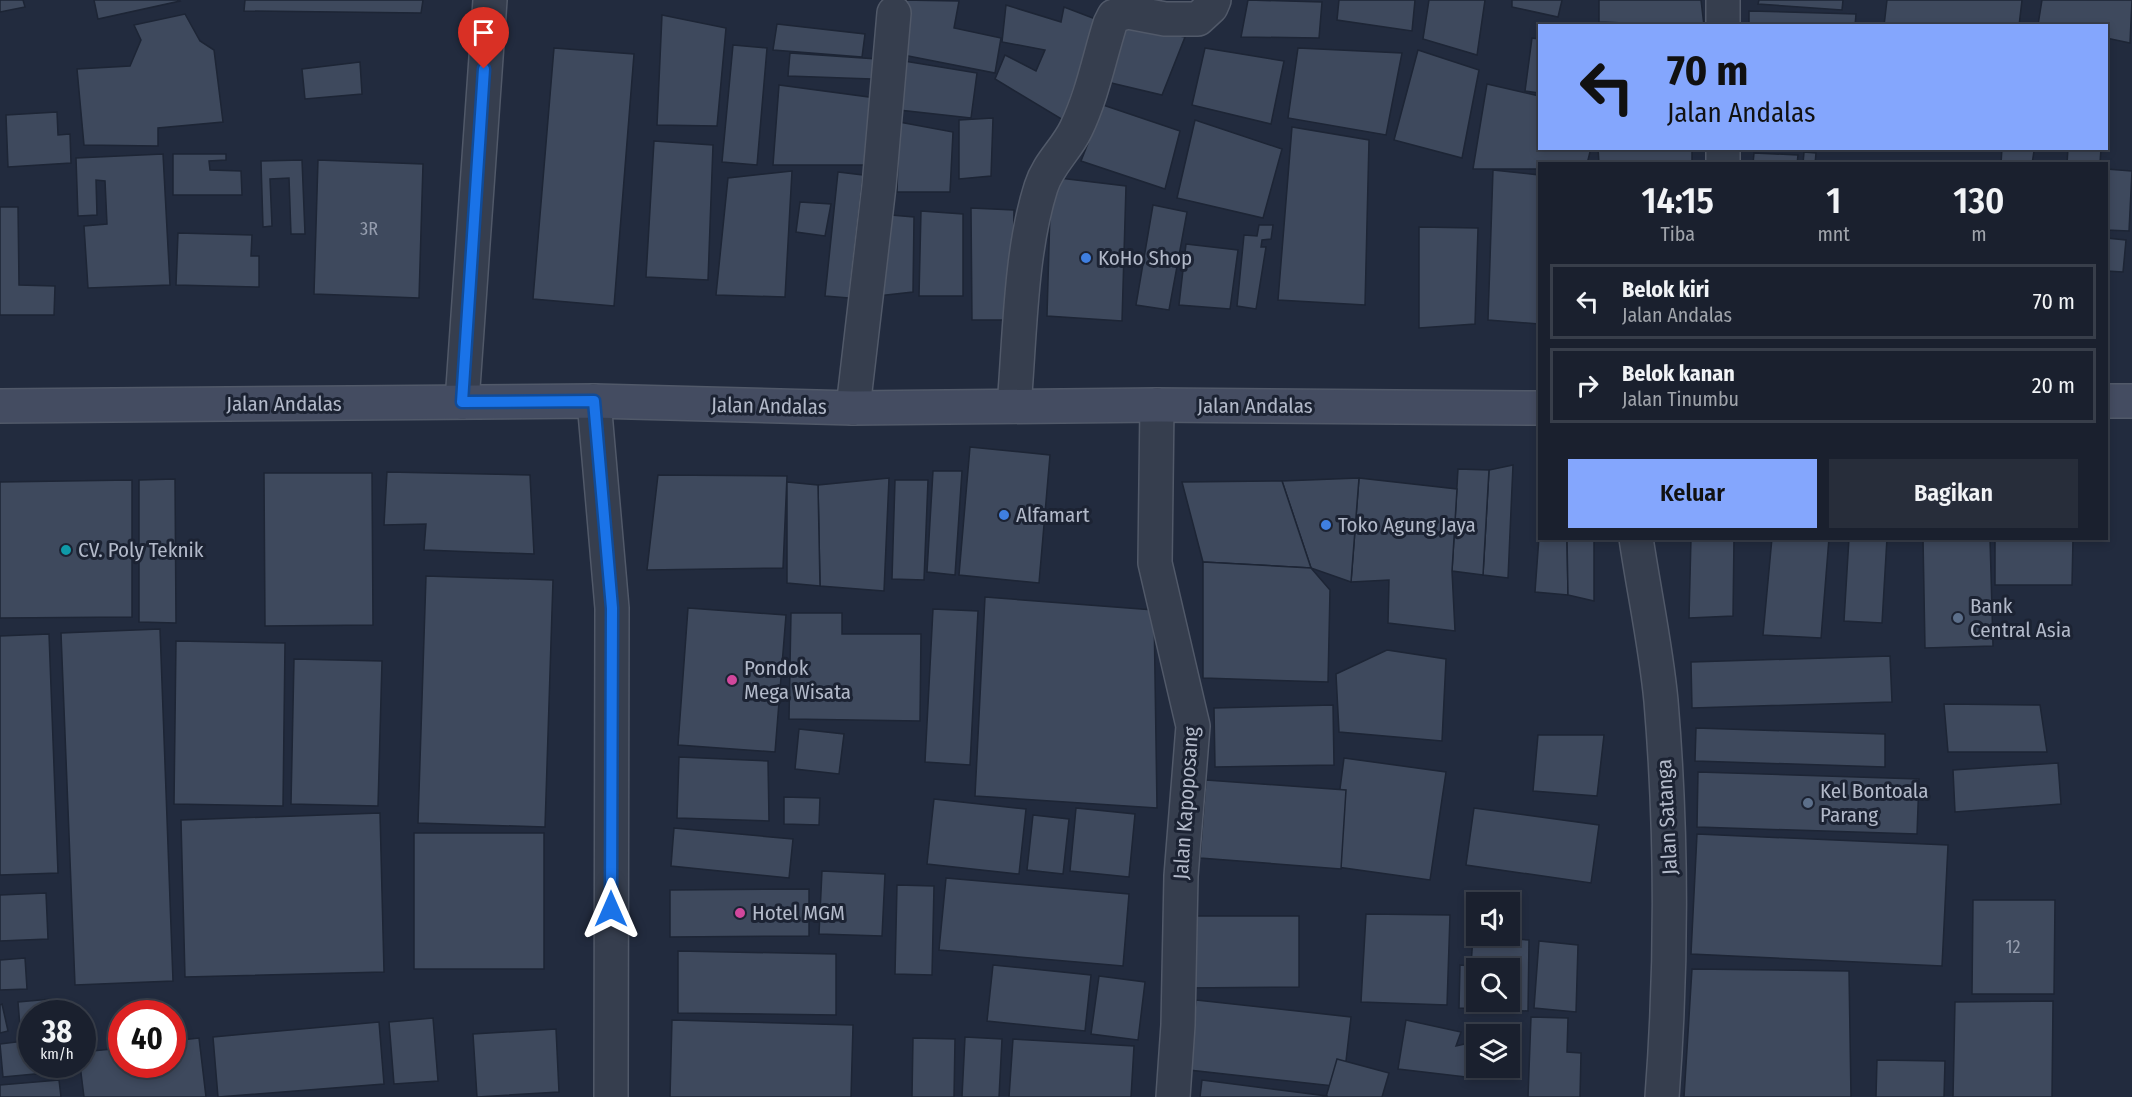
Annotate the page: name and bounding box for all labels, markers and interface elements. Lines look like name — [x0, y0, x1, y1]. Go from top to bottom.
pin — [458, 7, 509, 69]
icon: arrive — [467, 16, 500, 49]
text: 70 m — [1667, 46, 1748, 96]
icon: left — [1568, 48, 1646, 126]
text: Jalan Andalas — [1667, 97, 1816, 129]
text: 14:15 — [1641, 179, 1714, 223]
text: 1 — [1826, 179, 1841, 223]
text: 130 — [1953, 179, 2005, 223]
house number: 3R — [360, 218, 378, 240]
text: Tiba — [1660, 222, 1695, 246]
text: mnt — [1817, 222, 1850, 246]
text: m — [1971, 222, 1987, 246]
place label: KoHo Shop — [1098, 245, 1192, 271]
marker: KoHo Shop — [1079, 251, 1093, 265]
text: Belok kiri — [1622, 276, 1710, 303]
icon: left — [1571, 285, 1604, 318]
text: 70 m — [2033, 288, 2075, 315]
text: Jalan Andalas — [1622, 303, 1732, 327]
text: Belok kanan — [1622, 360, 1735, 387]
icon: right — [1571, 369, 1604, 402]
text: 20 m — [2032, 372, 2075, 399]
text: Jalan Tinumbu — [1622, 387, 1739, 411]
street label: Jalan Andalas — [226, 391, 342, 417]
street label: Jalan Andalas — [711, 392, 827, 420]
street label: Jalan Andalas — [1197, 393, 1313, 419]
button: Keluar — [1568, 459, 1817, 528]
button: Bagikan — [1829, 459, 2078, 528]
place label: Alfamart — [1016, 502, 1090, 528]
marker: Alfamart — [997, 508, 1011, 522]
place label: Toko Agung Jaya — [1338, 512, 1476, 538]
marker: Toko Agung Jaya — [1319, 518, 1333, 532]
place label: CV. Poly Teknik — [78, 537, 204, 563]
marker: CV. Poly Teknik — [59, 543, 73, 557]
place label: Bank Central Asia — [1970, 593, 2071, 643]
marker: Bank Central Asia — [1951, 611, 1965, 625]
place label: Pondok Mega Wisata — [744, 655, 851, 705]
marker: Pondok Mega Wisata — [725, 673, 739, 687]
street label: Jalan Kapoposang — [1168, 726, 1204, 880]
street label: Jalan Satanga — [1651, 758, 1683, 876]
place label: Kel Bontoala Parang — [1820, 778, 1929, 828]
marker: Kel Bontoala Parang — [1801, 796, 1815, 810]
position arrow — [579, 877, 643, 941]
map controls — [1466, 892, 1520, 1078]
button: sound — [1466, 892, 1520, 946]
place label: Hotel MGM — [752, 900, 845, 926]
marker: Hotel MGM — [733, 906, 747, 920]
house number: 12 — [2006, 936, 2021, 958]
button: search — [1466, 958, 1520, 1012]
speed limit sign: 40 — [108, 1000, 186, 1078]
text: 38 — [42, 1014, 72, 1050]
button: layers — [1466, 1024, 1520, 1078]
text: km/h — [40, 1045, 74, 1063]

